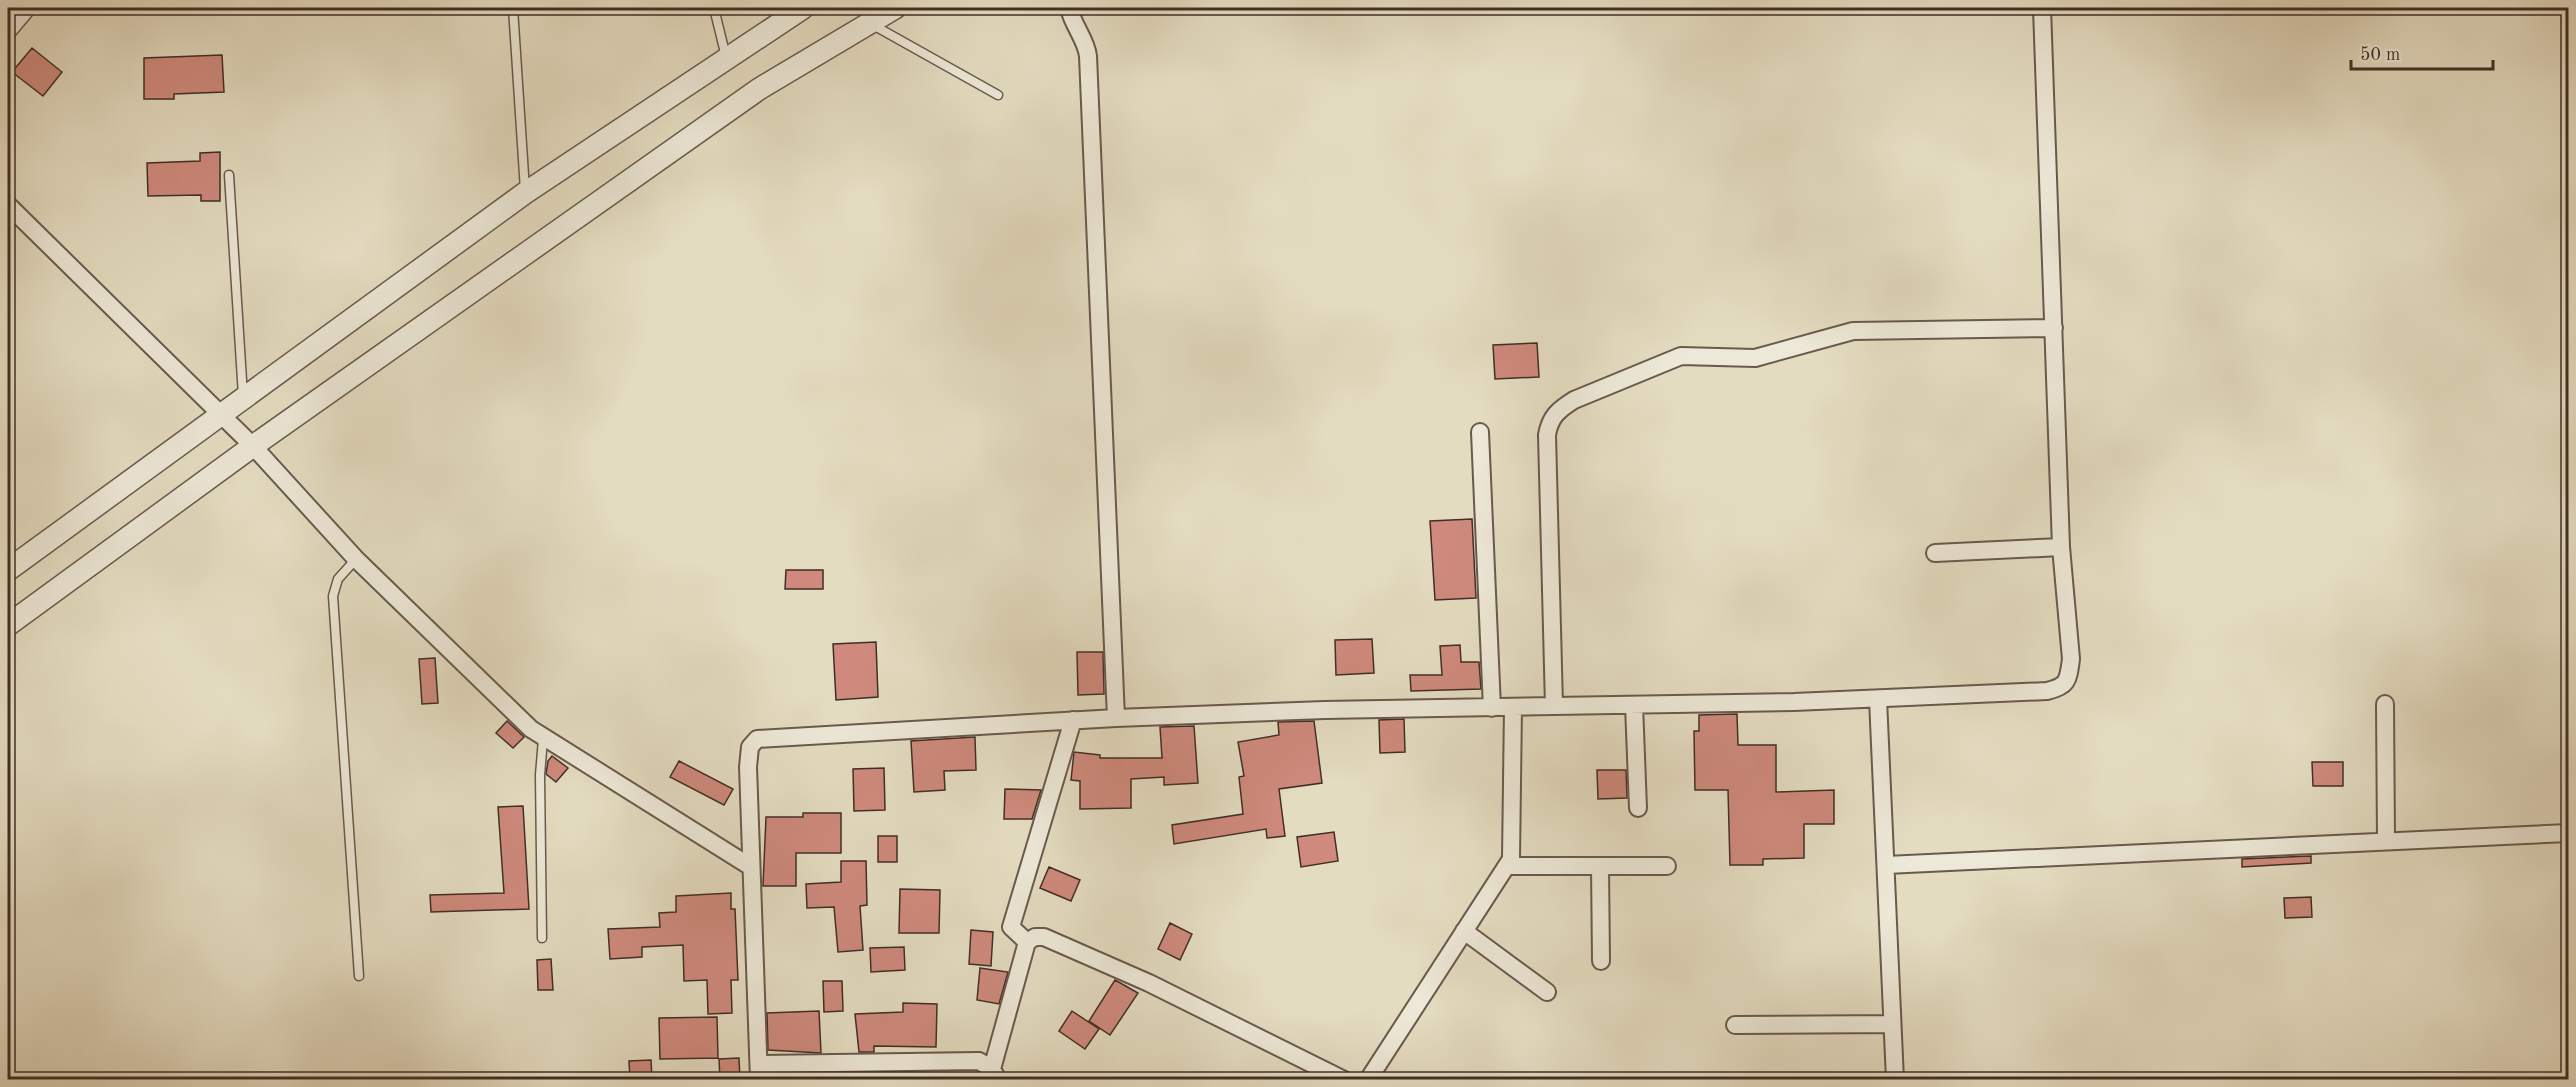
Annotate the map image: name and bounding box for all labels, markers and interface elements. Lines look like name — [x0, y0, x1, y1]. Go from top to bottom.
scale bar — [2351, 33, 2494, 71]
text: 50 m — [2360, 46, 2400, 64]

